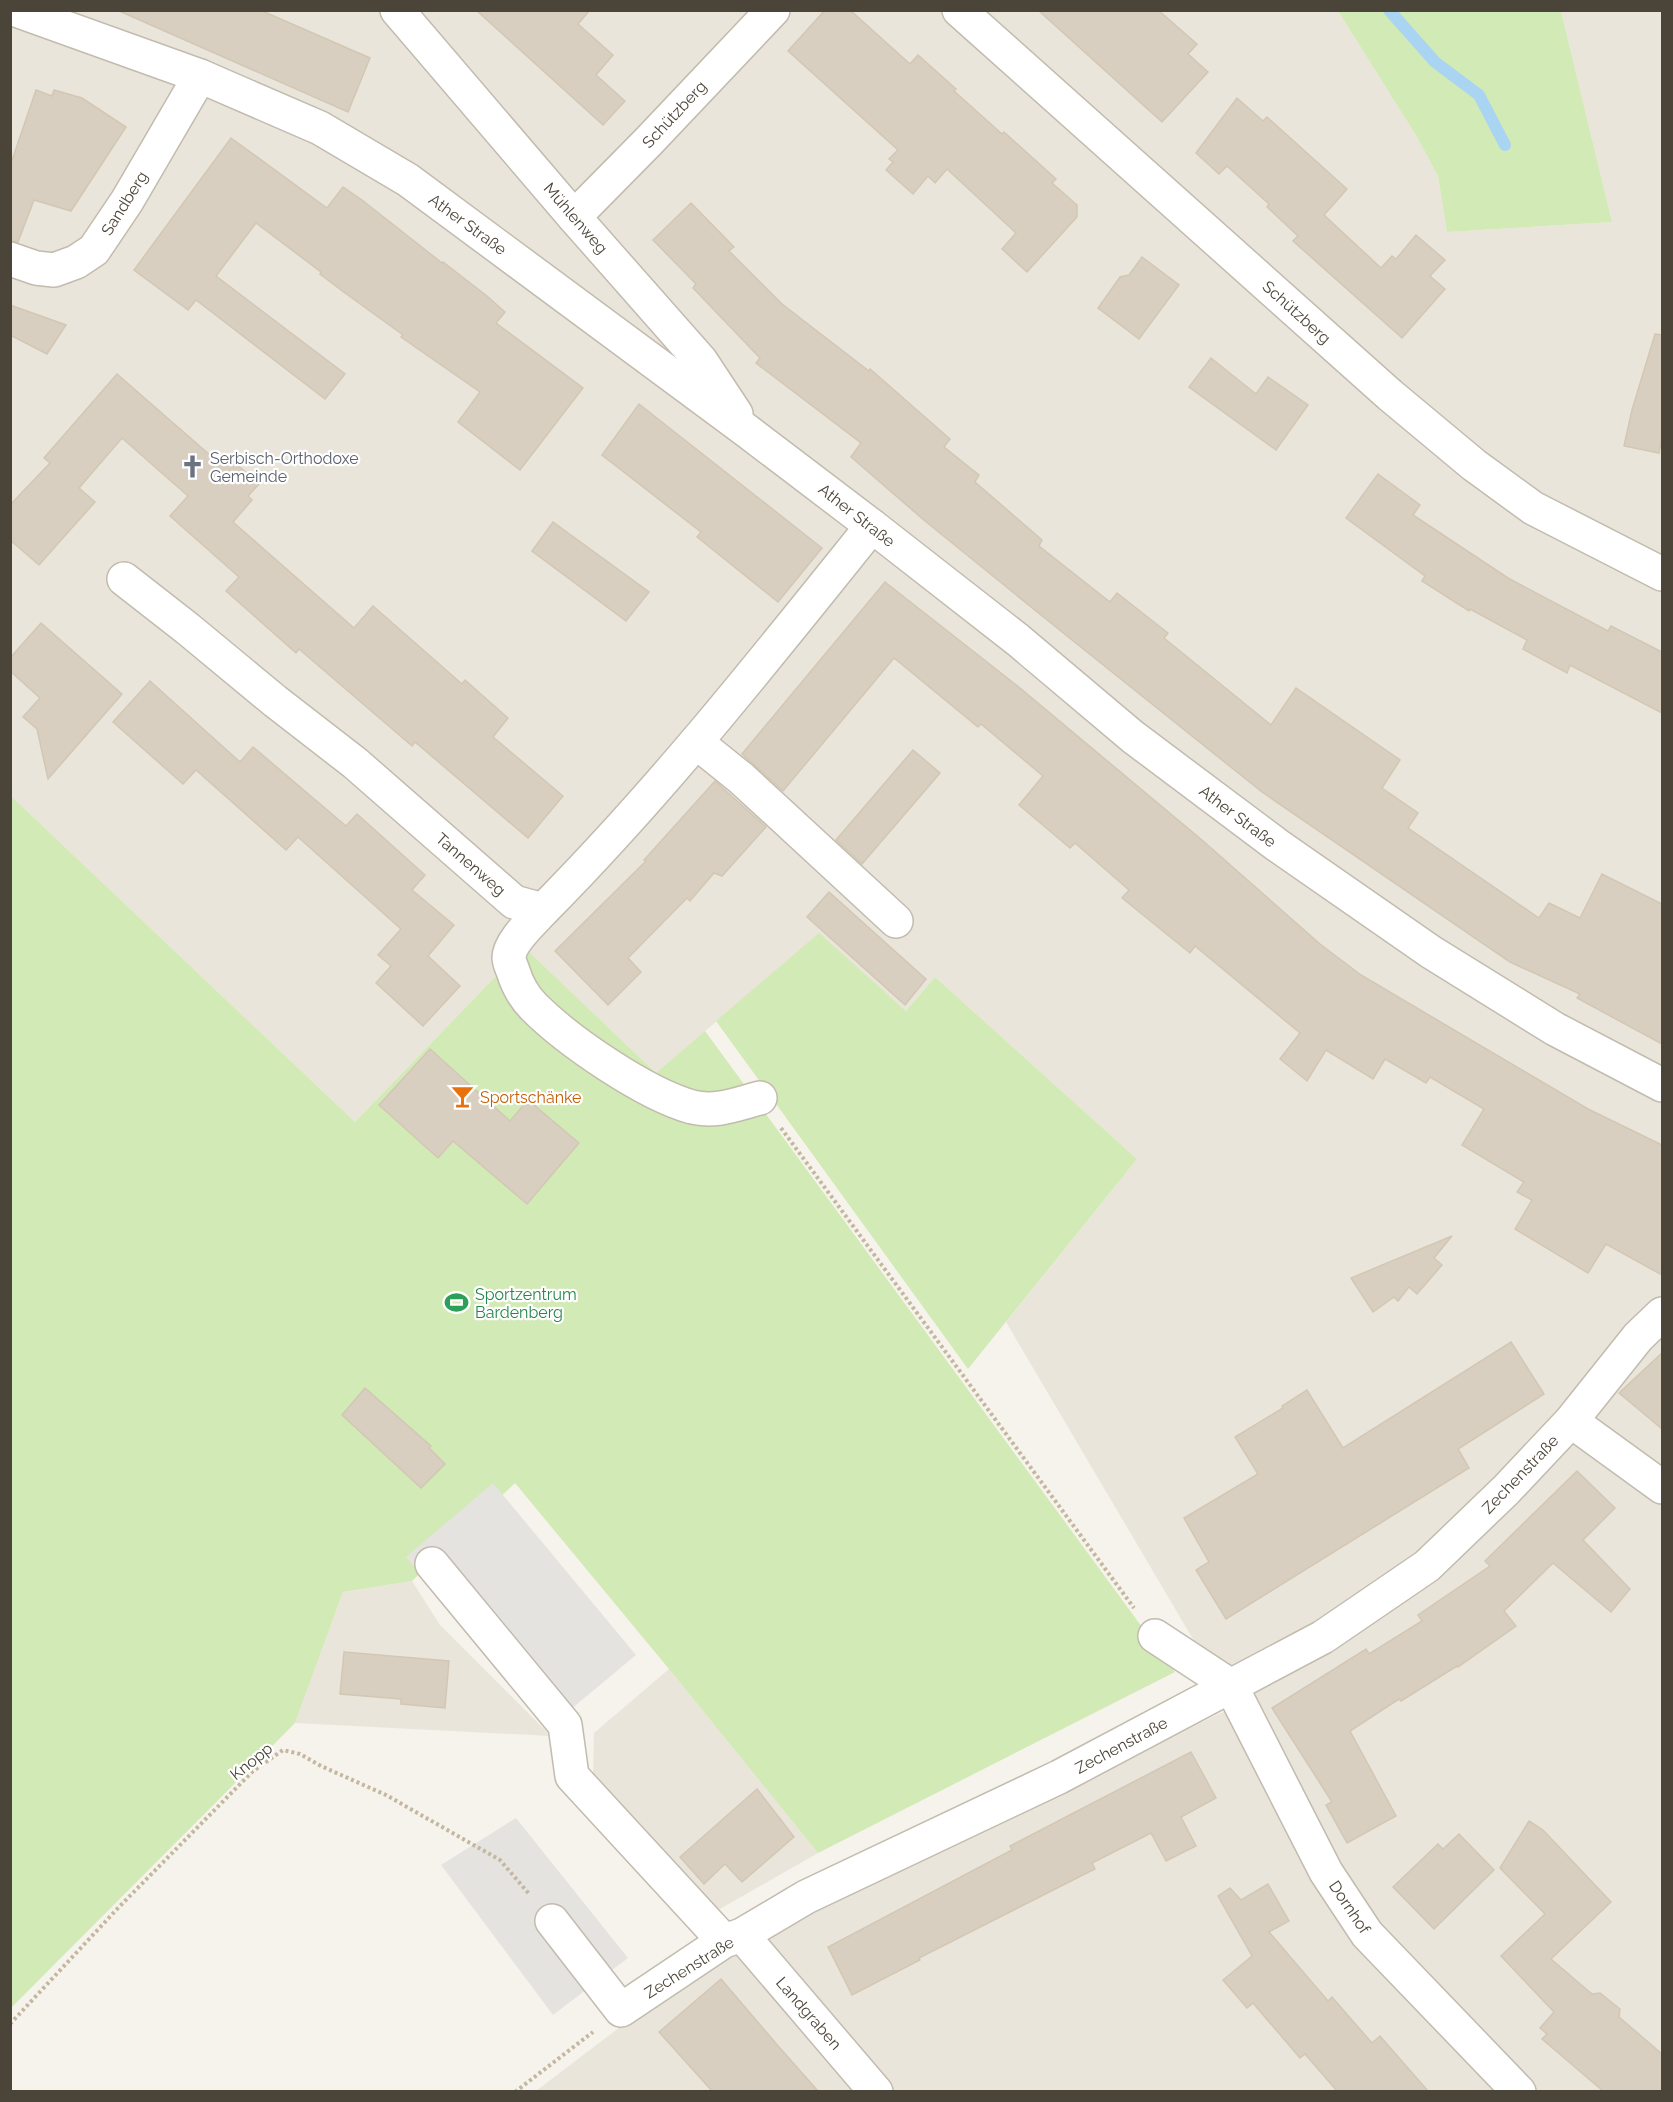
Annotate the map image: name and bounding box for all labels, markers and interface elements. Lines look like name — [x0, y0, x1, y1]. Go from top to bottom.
street label: Schützberg — [638, 77, 710, 152]
street label: Sandberg — [97, 168, 152, 239]
street label: Mühlenweg — [540, 179, 612, 258]
street label: Ather Straße — [425, 190, 510, 259]
street label: Schützberg — [1259, 277, 1335, 348]
place label: Serbisch-Orthodoxe Gemeinde — [210, 449, 359, 486]
church icon: Serbisch-Orthodoxe Gemeinde — [179, 454, 205, 480]
street label: Ather Straße — [815, 480, 899, 551]
street label: Ather Straße — [1196, 781, 1280, 851]
street label: Tannenweg — [432, 829, 509, 900]
bar icon: Sportschänke — [449, 1084, 475, 1110]
place label: Sportschänke — [480, 1088, 581, 1107]
place label: Sportzentrum Bardenberg — [475, 1285, 577, 1322]
sports icon: Sportzentrum Bardenberg — [444, 1290, 470, 1316]
street label: Zechenstraße — [1478, 1431, 1562, 1518]
street label: Zechenstraße — [1072, 1713, 1171, 1778]
street label: Knopp — [226, 1739, 276, 1784]
street label: Dornhof — [1325, 1877, 1375, 1938]
street label: Zechenstraße — [641, 1932, 737, 2002]
street label: Landgraben — [772, 1973, 845, 2054]

